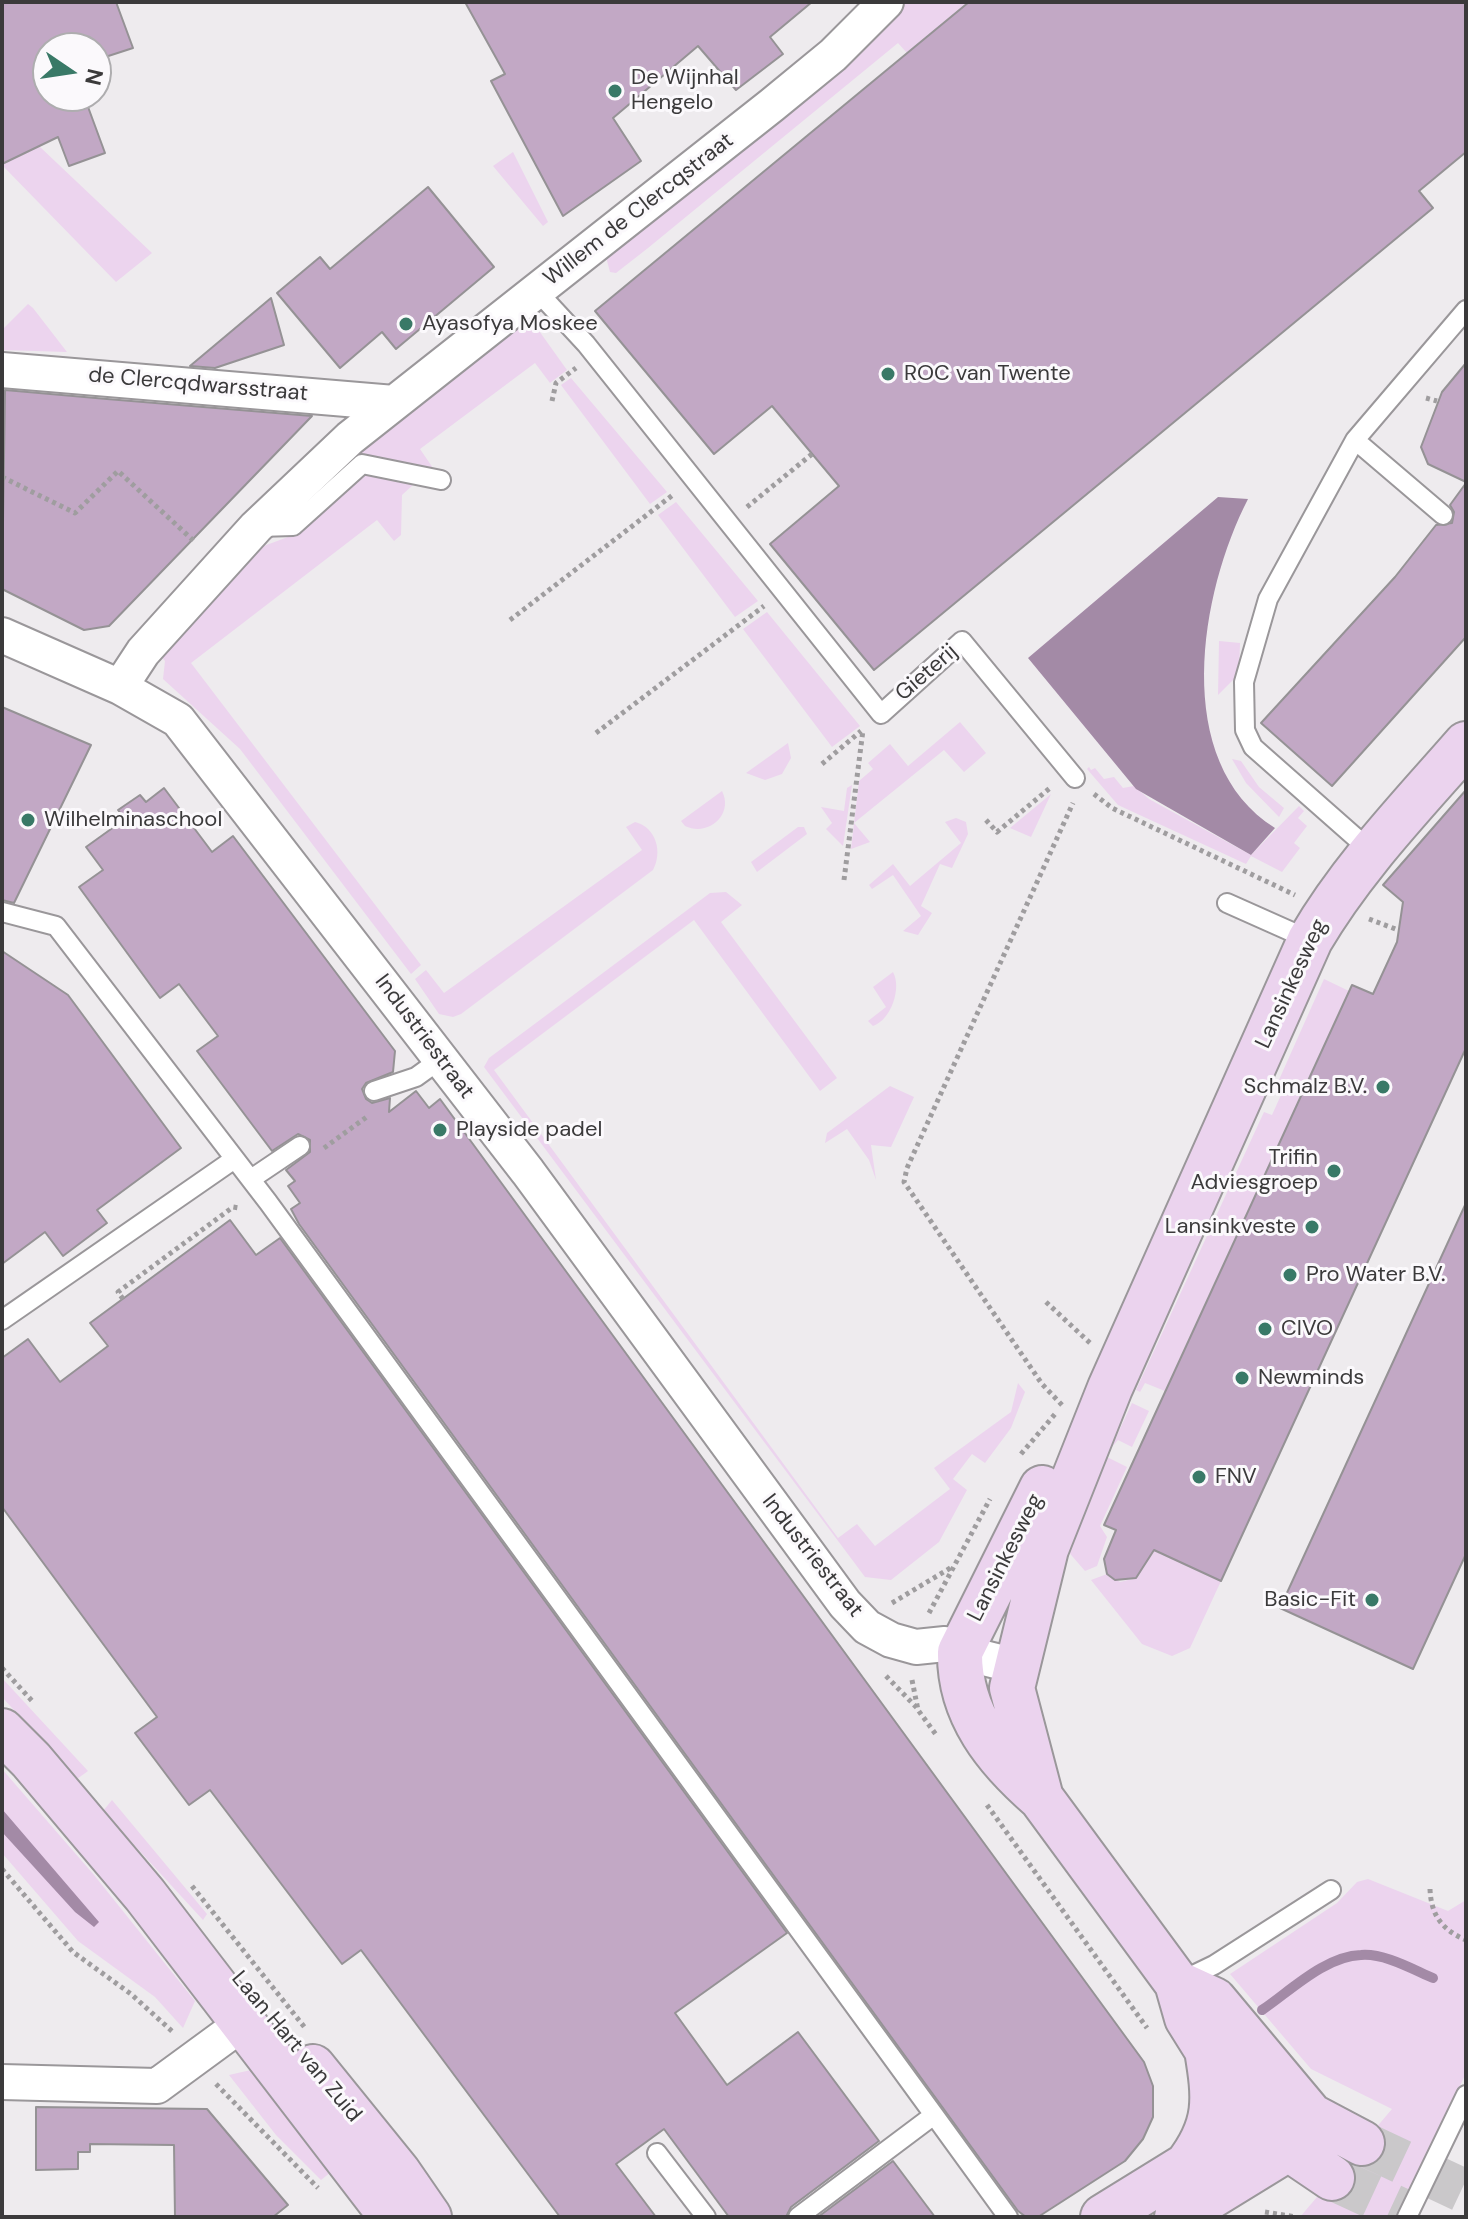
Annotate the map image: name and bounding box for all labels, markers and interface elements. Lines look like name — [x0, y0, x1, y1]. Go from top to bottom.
north arrow — [32, 32, 112, 112]
place label: De Wijnhal Hengelo — [631, 65, 739, 116]
text: N — [78, 66, 110, 88]
marker: De Wijnhal Hengelo — [606, 82, 624, 100]
street label: Willem de Clercqstraat — [539, 128, 739, 292]
place label: Ayasofya Moskee — [422, 311, 598, 337]
marker: Ayasofya Moskee — [397, 315, 415, 333]
place label: ROC van Twente — [904, 361, 1071, 387]
street label: de Clercqdwarsstraat — [87, 362, 309, 408]
marker: ROC van Twente — [879, 365, 897, 383]
street label: Gieterij — [891, 639, 963, 707]
place label: Wilhelminaschool — [44, 807, 222, 833]
marker: Wilhelminaschool — [19, 811, 37, 829]
street label: Lansinkesweg — [1251, 915, 1333, 1053]
street label: Industriestraat — [369, 970, 479, 1104]
place label: Schmalz B.V. — [1243, 1074, 1367, 1100]
marker: Schmalz B.V. — [1374, 1078, 1392, 1096]
place label: Playside padel — [456, 1117, 602, 1143]
marker: Playside padel — [431, 1121, 449, 1139]
place label: Trifin Adviesgroep — [1190, 1145, 1318, 1196]
marker: Trifin Adviesgroep — [1325, 1162, 1343, 1180]
place label: Lansinkveste — [1165, 1214, 1296, 1240]
marker: Lansinkveste — [1303, 1218, 1321, 1236]
place label: Pro Water B.V. — [1306, 1262, 1445, 1288]
marker: Pro Water B.V. — [1281, 1266, 1299, 1284]
place label: CIVO — [1281, 1316, 1333, 1342]
marker: CIVO — [1256, 1320, 1274, 1338]
place label: Newminds — [1258, 1365, 1364, 1391]
marker: Newminds — [1233, 1369, 1251, 1387]
place label: FNV — [1215, 1464, 1257, 1490]
marker: FNV — [1190, 1468, 1208, 1486]
street label: Industriestraat — [756, 1489, 868, 1623]
street label: Lansinkesweg — [963, 1490, 1049, 1626]
place label: Basic-Fit — [1264, 1587, 1356, 1613]
marker: Basic-Fit — [1363, 1591, 1381, 1609]
street label: Laan Hart van Zuid — [225, 1966, 367, 2128]

